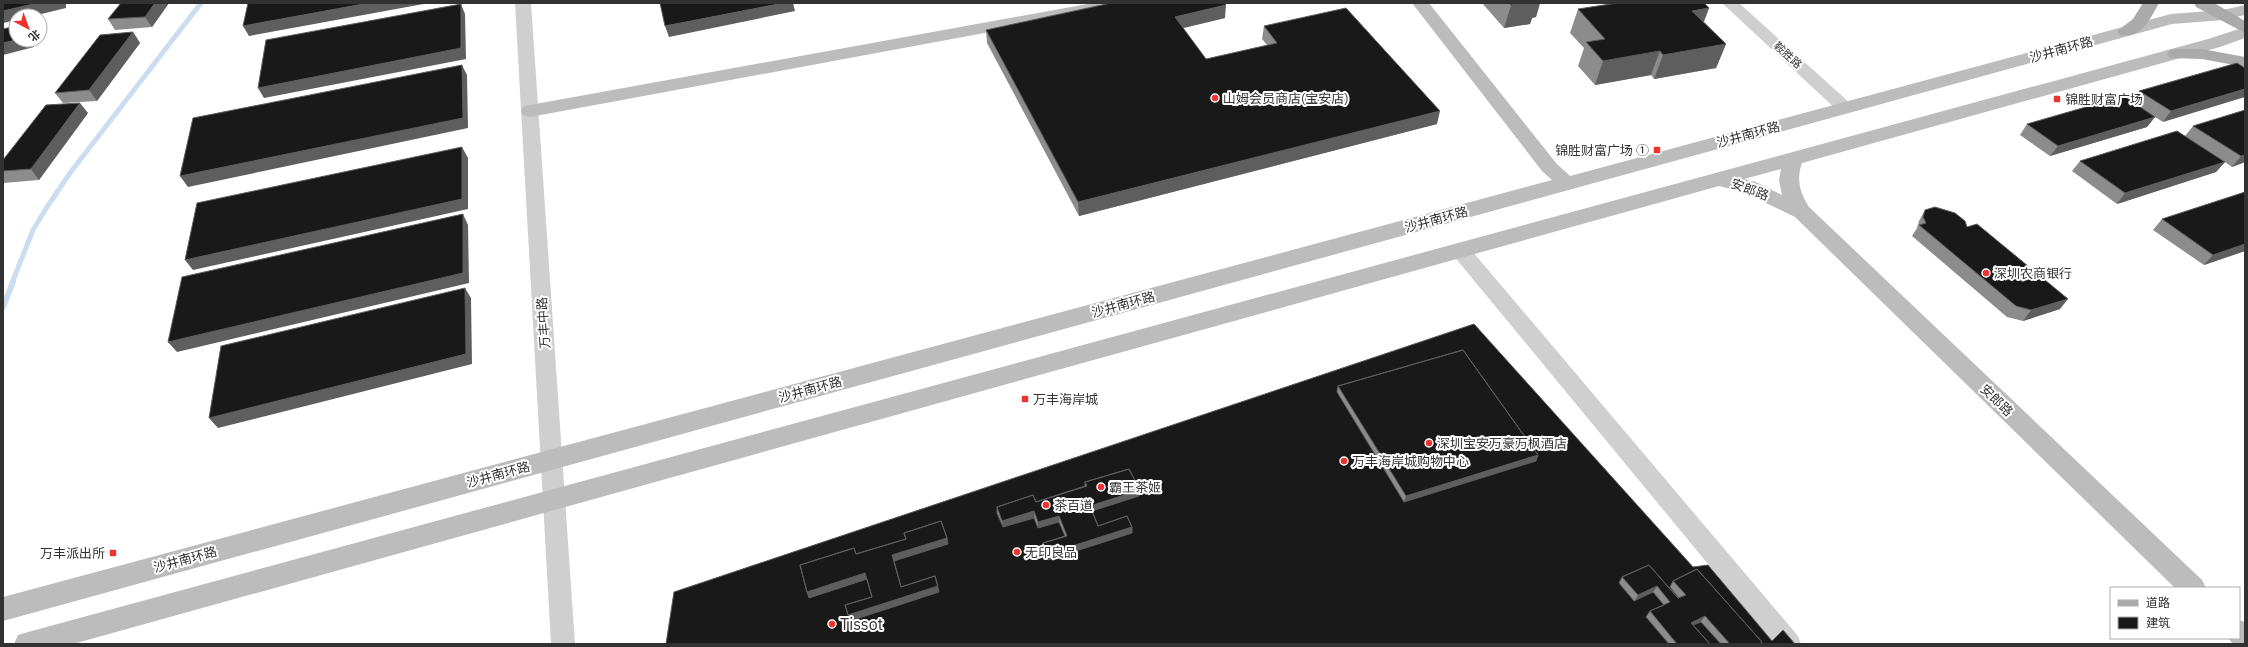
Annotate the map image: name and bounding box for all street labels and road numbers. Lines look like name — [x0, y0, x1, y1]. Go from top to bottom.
street label: 沙井南环路 — [2028, 33, 2095, 66]
street label: 鞍胜路 — [1771, 39, 1805, 71]
street label: 沙井南环路 — [1715, 118, 1782, 151]
street label: 安郎路 — [1729, 175, 1771, 204]
street label: 沙井南环路 — [1403, 203, 1470, 236]
street label: 沙井南环路 — [1090, 288, 1157, 321]
street label: 万丰中路 — [533, 296, 554, 350]
street label: 沙井南环路 — [777, 373, 844, 406]
street label: 安郎路 — [1977, 381, 2017, 420]
street label: 沙井南环路 — [465, 458, 532, 491]
street label: 沙井南环路 — [152, 543, 219, 576]

